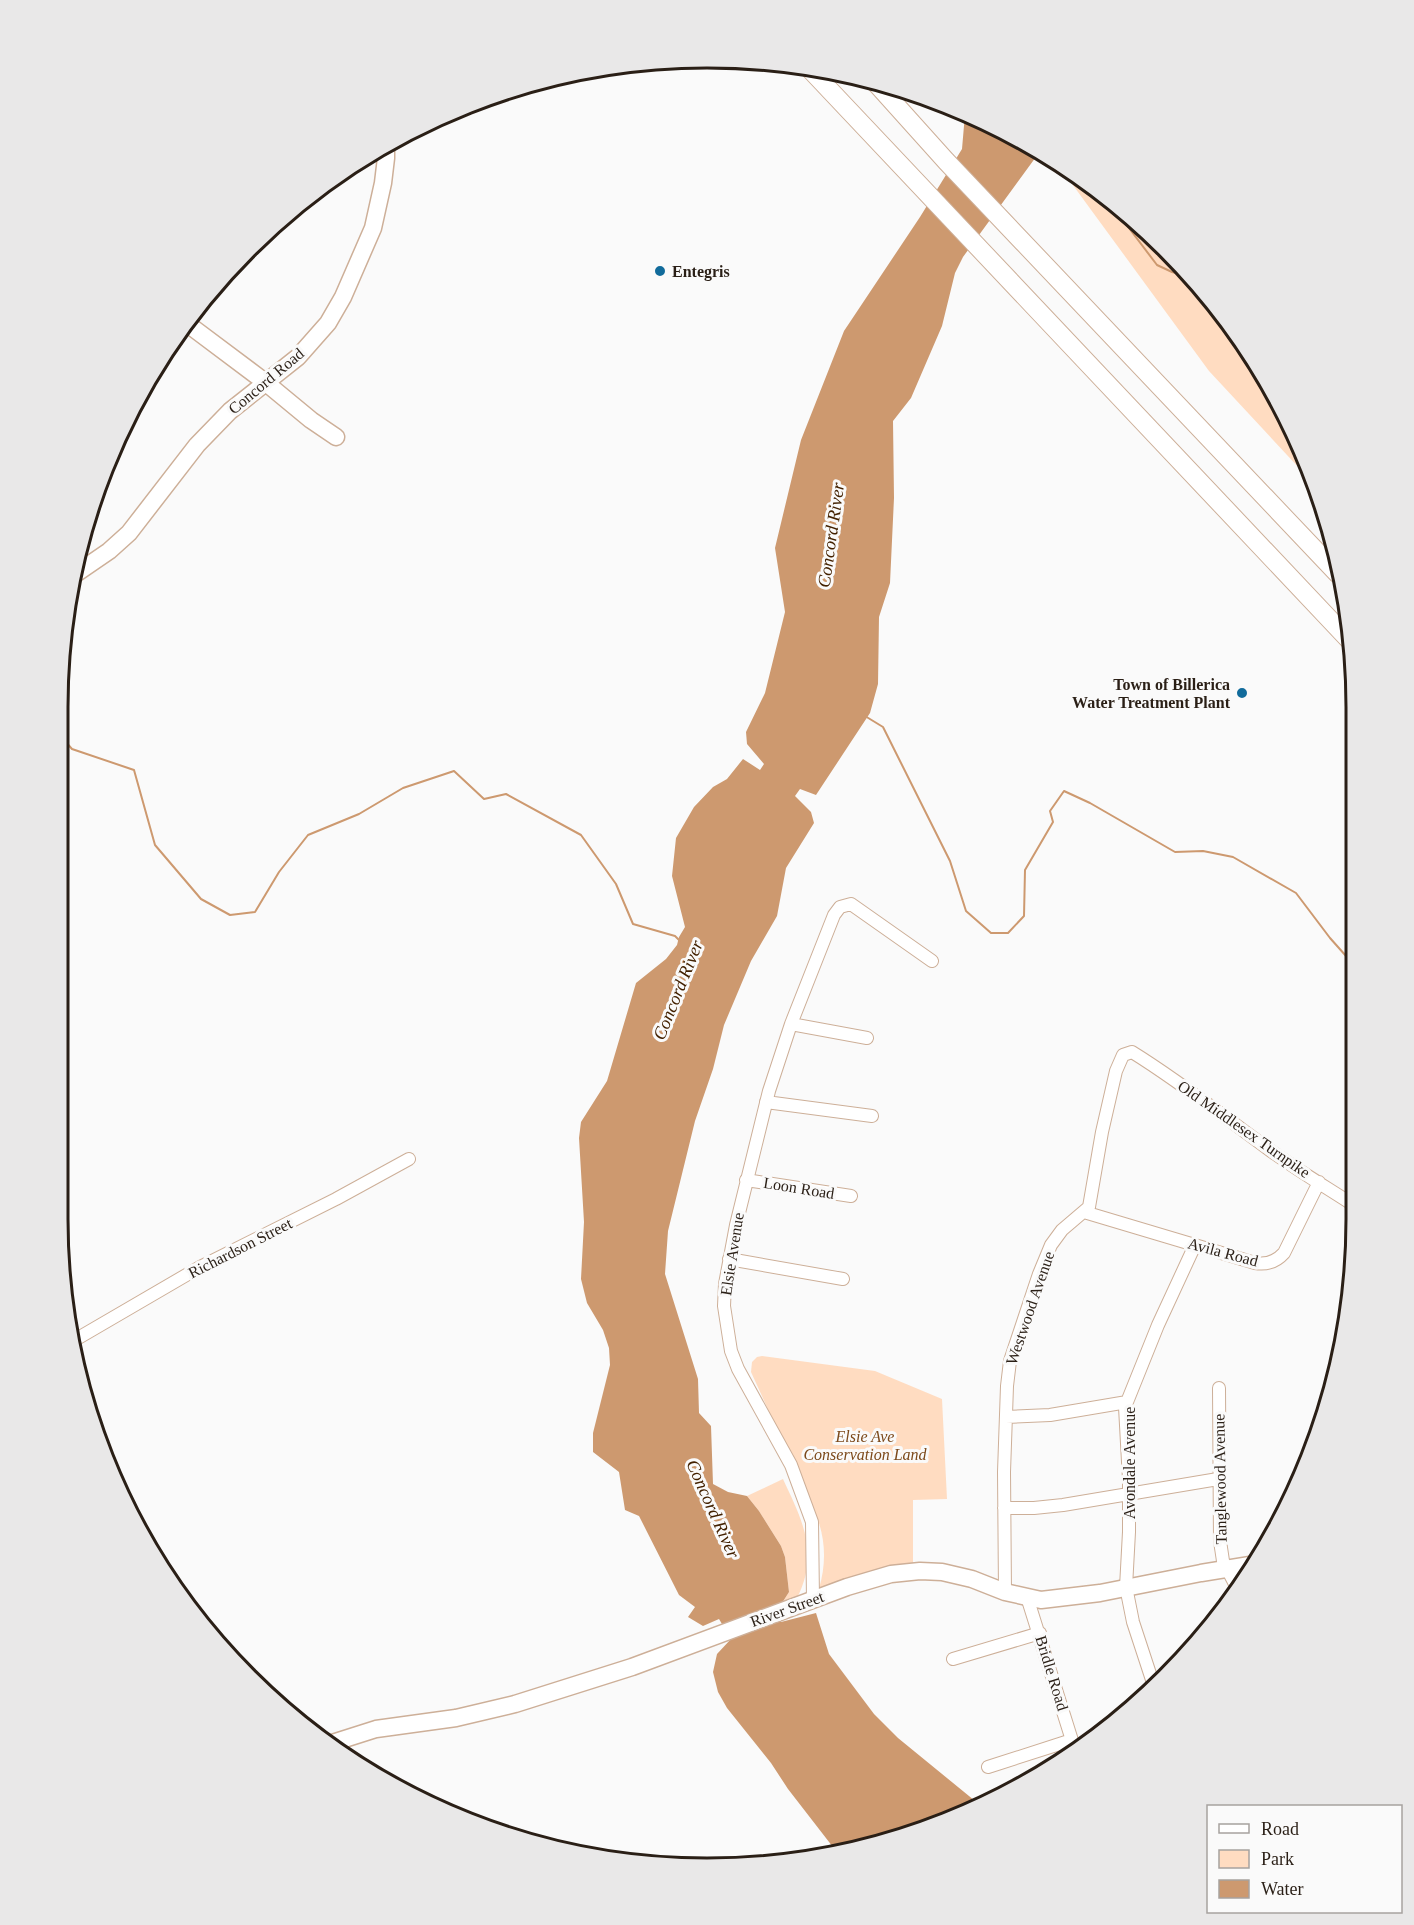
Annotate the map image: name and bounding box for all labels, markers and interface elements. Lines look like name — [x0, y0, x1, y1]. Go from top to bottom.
place label: Entegris — [672, 263, 730, 281]
marker: Entegris — [653, 264, 667, 278]
street label: Concord Road — [225, 345, 307, 417]
water label: Concord River — [814, 480, 848, 589]
place label: Town of Billerica Water Treatment Plant — [1072, 676, 1231, 711]
marker: Town of Billerica Water Treatment Plant — [1235, 686, 1249, 700]
water label: Concord River — [649, 936, 707, 1043]
street label: Old Middlesex Turnpike — [1174, 1077, 1313, 1182]
street label: Loon Road — [762, 1174, 836, 1202]
street label: Elsie Avenue — [717, 1211, 747, 1297]
street label: Richardson Street — [185, 1214, 295, 1281]
street label: Avila Road — [1186, 1234, 1260, 1270]
street label: Westwood Avenue — [1003, 1249, 1057, 1367]
street label: Avondale Avenue — [1121, 1407, 1138, 1519]
street label: Tanglewood Avenue — [1210, 1414, 1231, 1544]
park label: Elsie Ave Conservation Land — [803, 1428, 928, 1463]
water label: Concord River — [682, 1457, 744, 1562]
street label: River Street — [748, 1588, 827, 1630]
street label: Bridle Road — [1033, 1633, 1071, 1713]
legend — [1207, 1805, 1402, 1913]
text: Road — [1261, 1819, 1299, 1839]
text: Park — [1261, 1849, 1294, 1869]
text: Water — [1261, 1879, 1304, 1899]

